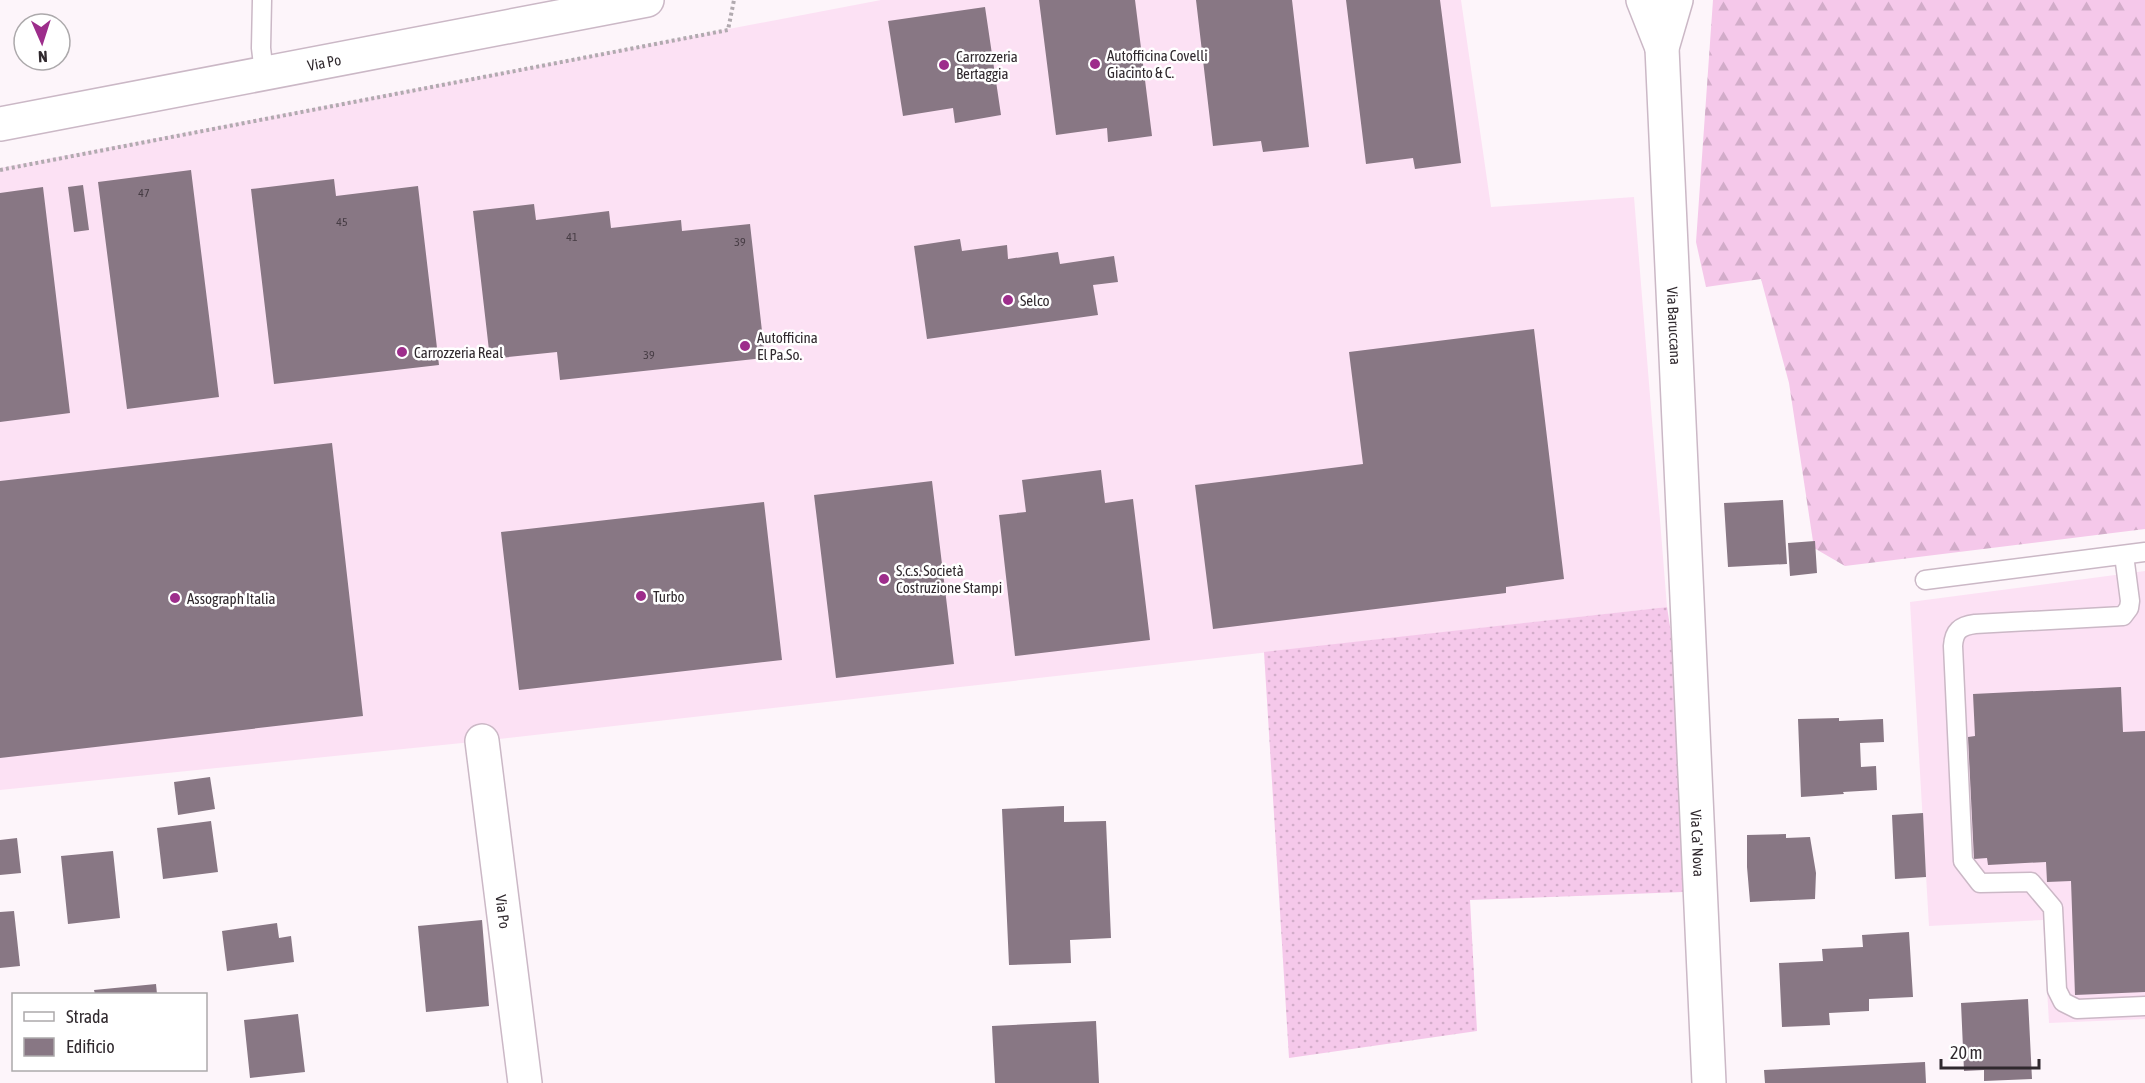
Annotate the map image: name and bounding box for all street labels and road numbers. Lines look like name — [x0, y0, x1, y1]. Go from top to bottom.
street label: Via Po — [306, 50, 342, 73]
street label: Via Baruccana — [1664, 286, 1685, 365]
street label: Via Ca' Nova — [1688, 809, 1708, 877]
street label: Via Po — [493, 894, 514, 930]

